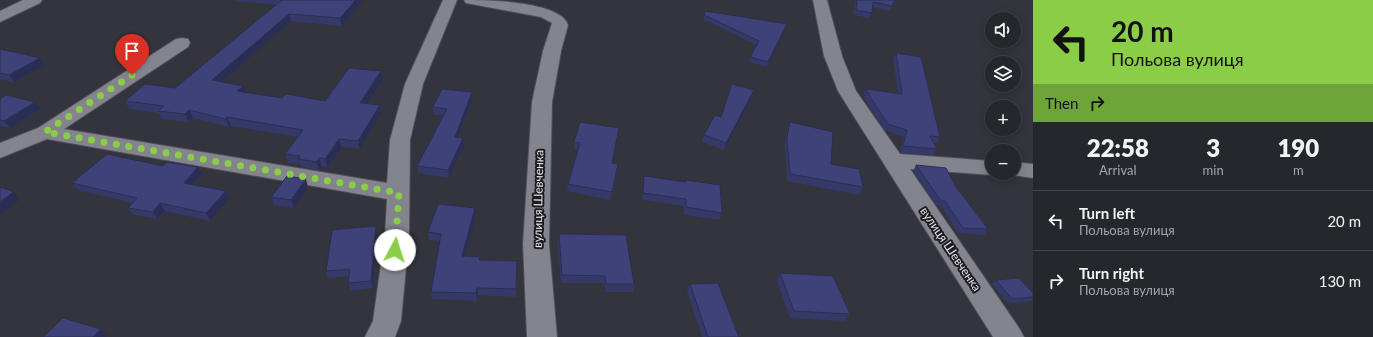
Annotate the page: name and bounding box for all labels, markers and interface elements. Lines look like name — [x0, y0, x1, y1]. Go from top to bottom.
map controls — [985, 12, 1021, 180]
button: sound — [985, 12, 1021, 48]
text: 20 m — [1111, 14, 1174, 48]
icon: left — [1045, 16, 1097, 68]
pin — [115, 34, 149, 75]
icon: arrive — [121, 40, 143, 62]
text: Польова вулиця — [1111, 48, 1244, 70]
button: layers — [985, 56, 1021, 92]
icon: right — [1086, 92, 1108, 114]
text: Then — [1045, 94, 1078, 112]
button: + — [985, 100, 1021, 136]
text: 22:58 — [1087, 133, 1149, 162]
text: 3 — [1206, 133, 1220, 162]
text: 190 — [1277, 133, 1319, 162]
button: − — [985, 144, 1021, 180]
street label: вулиця Шевченка — [530, 150, 546, 248]
text: Arrival — [1099, 162, 1137, 178]
text: min — [1203, 162, 1224, 178]
text: m — [1293, 162, 1304, 178]
street label: вулиця Шевченка — [917, 204, 985, 294]
text: Turn left — [1079, 204, 1135, 222]
icon: left — [1045, 210, 1067, 232]
text: 20 m — [1327, 212, 1361, 230]
text: Польова вулиця — [1079, 222, 1175, 238]
position arrow — [374, 229, 416, 271]
text: Turn right — [1079, 264, 1144, 282]
icon: right — [1045, 270, 1067, 292]
text: 130 m — [1319, 272, 1361, 290]
text: Польова вулиця — [1079, 282, 1175, 298]

